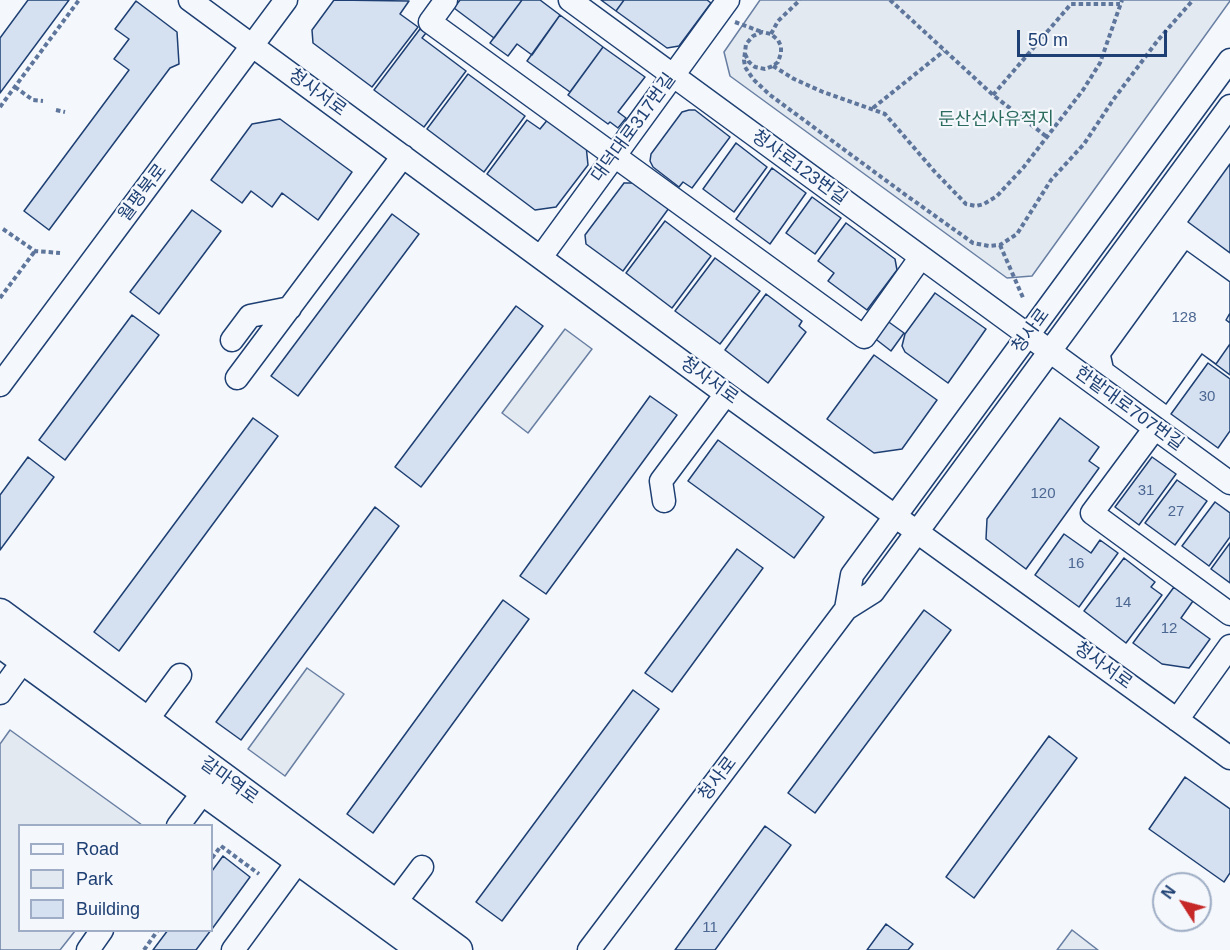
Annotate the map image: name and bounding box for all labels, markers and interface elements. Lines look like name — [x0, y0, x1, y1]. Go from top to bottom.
scale bar — [1020, 18, 1170, 56]
text: 50 m — [1028, 30, 1068, 50]
street label: 청사서로 — [284, 65, 350, 121]
street label: 대덕대로317번길 — [587, 69, 681, 187]
park label: 둔산선사유적지 — [938, 109, 1054, 131]
street label: 청사로123번길 — [747, 126, 851, 210]
street label: 월평북로 — [114, 160, 172, 226]
street label: 청사로 — [1008, 305, 1054, 357]
house number: 128 — [1171, 309, 1197, 327]
street label: 청사서로 — [676, 353, 742, 409]
street label: 한밭대로707번길 — [1070, 362, 1188, 456]
house number: 30 — [1199, 388, 1215, 406]
house number: 31 — [1138, 482, 1154, 500]
house number: 120 — [1030, 485, 1056, 503]
house number: 27 — [1168, 503, 1184, 521]
house number: 16 — [1068, 555, 1084, 573]
house number: 14 — [1115, 594, 1131, 612]
house number: 12 — [1161, 620, 1177, 638]
street label: 청사서로 — [1070, 638, 1136, 694]
street label: 갈마역로 — [196, 753, 262, 809]
street label: 청사로 — [694, 753, 742, 805]
legend — [18, 824, 213, 932]
text: Road — [76, 839, 119, 859]
text: Park — [76, 869, 113, 889]
north arrow — [1152, 872, 1212, 932]
text: N — [1158, 883, 1179, 902]
text: Building — [76, 899, 140, 919]
house number: 11 — [702, 919, 718, 937]

